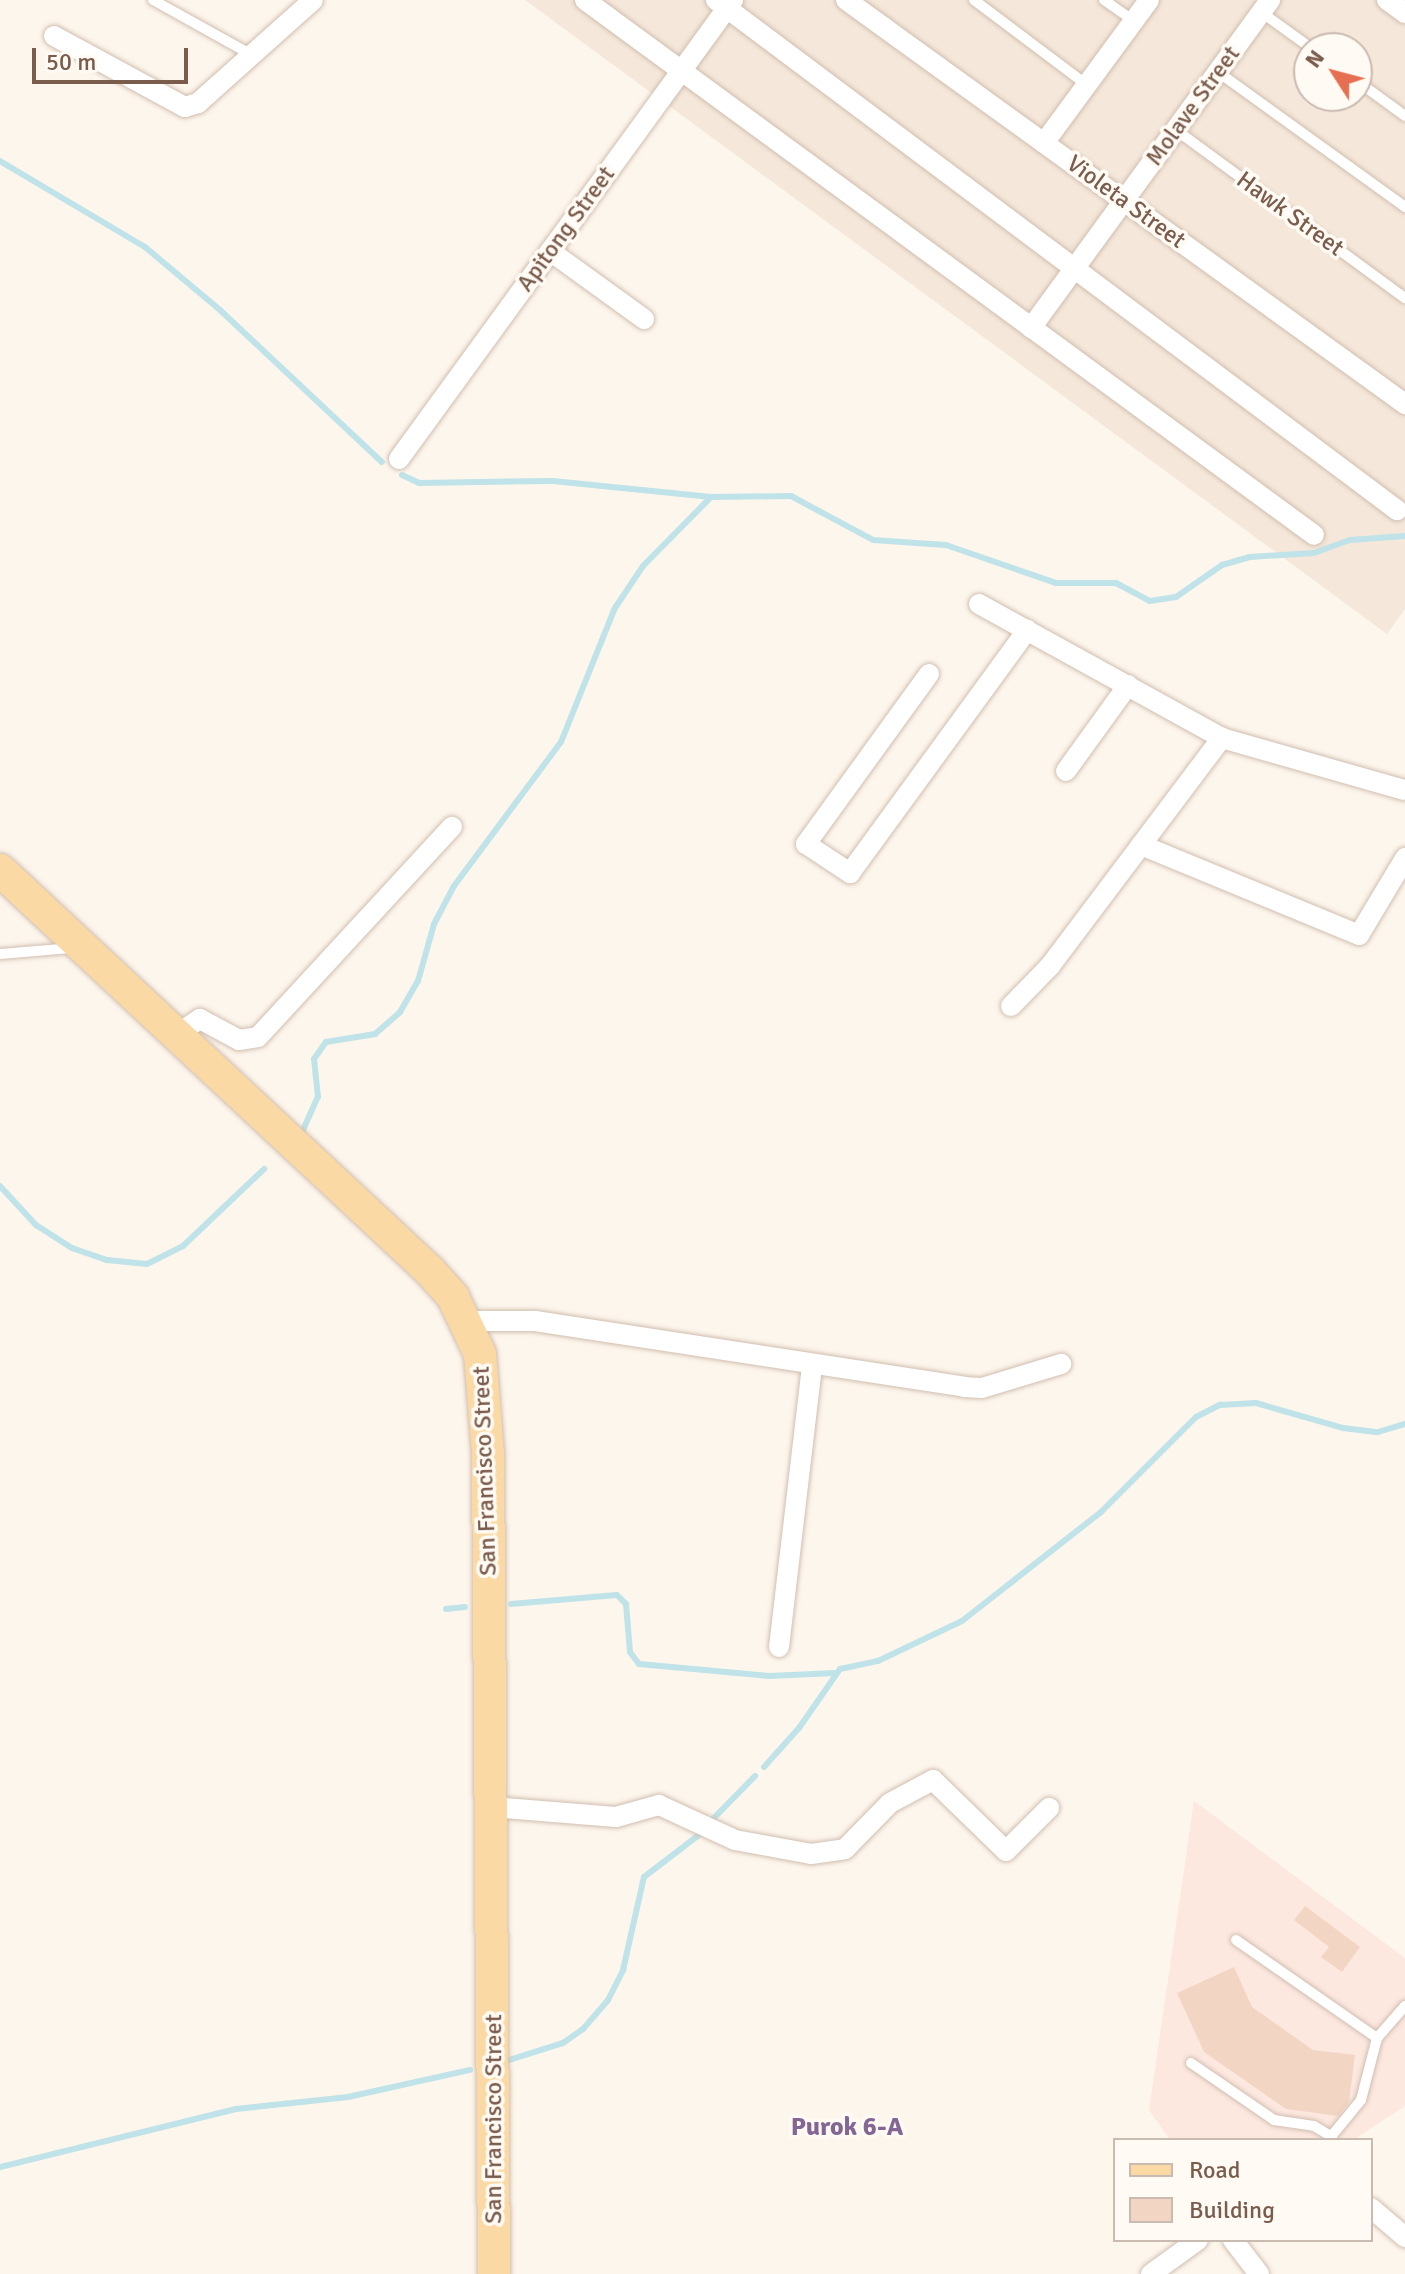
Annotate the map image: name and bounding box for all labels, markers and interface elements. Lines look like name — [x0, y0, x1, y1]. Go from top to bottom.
scale bar — [36, 32, 192, 82]
north arrow — [1293, 32, 1373, 112]
street label: Molave Street — [1140, 40, 1246, 172]
text: N — [1299, 45, 1330, 73]
text: 50 m — [46, 47, 96, 77]
street label: Violeta Street — [1061, 149, 1191, 255]
street label: Apitong Street — [511, 161, 621, 297]
street label: Hawk Street — [1231, 166, 1349, 262]
street label: San Francisco Street — [467, 1366, 503, 1576]
street label: San Francisco Street — [480, 2014, 508, 2224]
district label: Purok 6-A — [791, 2112, 903, 2144]
legend — [1113, 2138, 1373, 2242]
text: Road — [1189, 2155, 1240, 2185]
text: Building — [1189, 2195, 1275, 2225]

